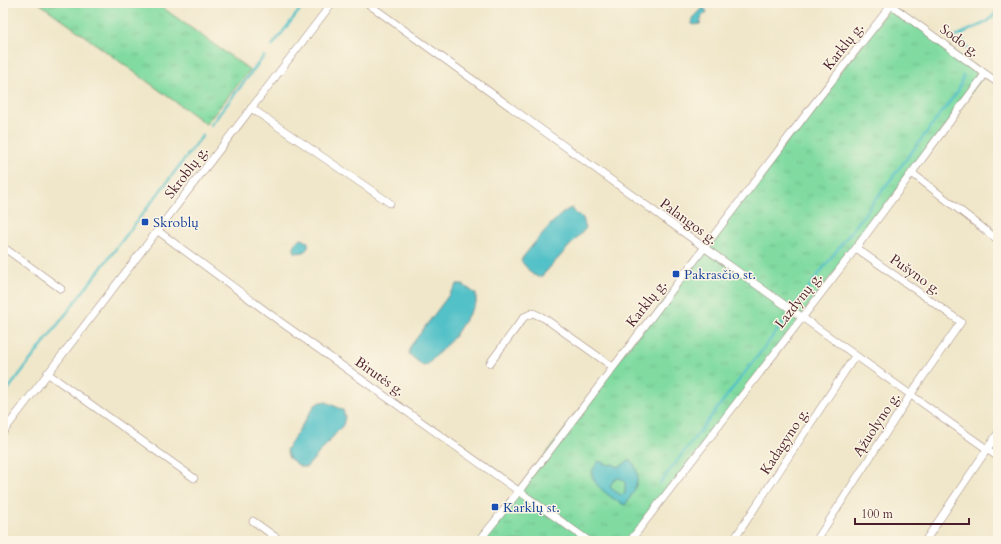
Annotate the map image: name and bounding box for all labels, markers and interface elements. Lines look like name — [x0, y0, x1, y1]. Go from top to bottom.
street label: Karklų g. — [819, 19, 868, 74]
street label: Sodo g. — [936, 20, 983, 61]
street label: Skroblų g. — [160, 142, 212, 202]
street label: Palangos g. — [656, 194, 721, 249]
place label: Skroblų — [153, 213, 199, 232]
marker: Skroblų — [140, 217, 150, 227]
street label: Pušyno g. — [886, 250, 945, 299]
place label: Pakrasčio st. — [684, 265, 756, 284]
street label: Lazdynų g. — [770, 268, 826, 332]
marker: Pakrasčio st. — [671, 269, 681, 279]
street label: Karklų g. — [622, 276, 671, 331]
street label: Birutės g. — [351, 352, 408, 400]
street label: Ąžuolyno g. — [849, 388, 904, 460]
street label: Kadagyno g. — [756, 404, 813, 478]
place label: Karklų st. — [503, 498, 560, 517]
scale bar — [855, 500, 969, 526]
marker: Karklų st. — [490, 502, 500, 512]
text: 100 m — [861, 506, 894, 522]

